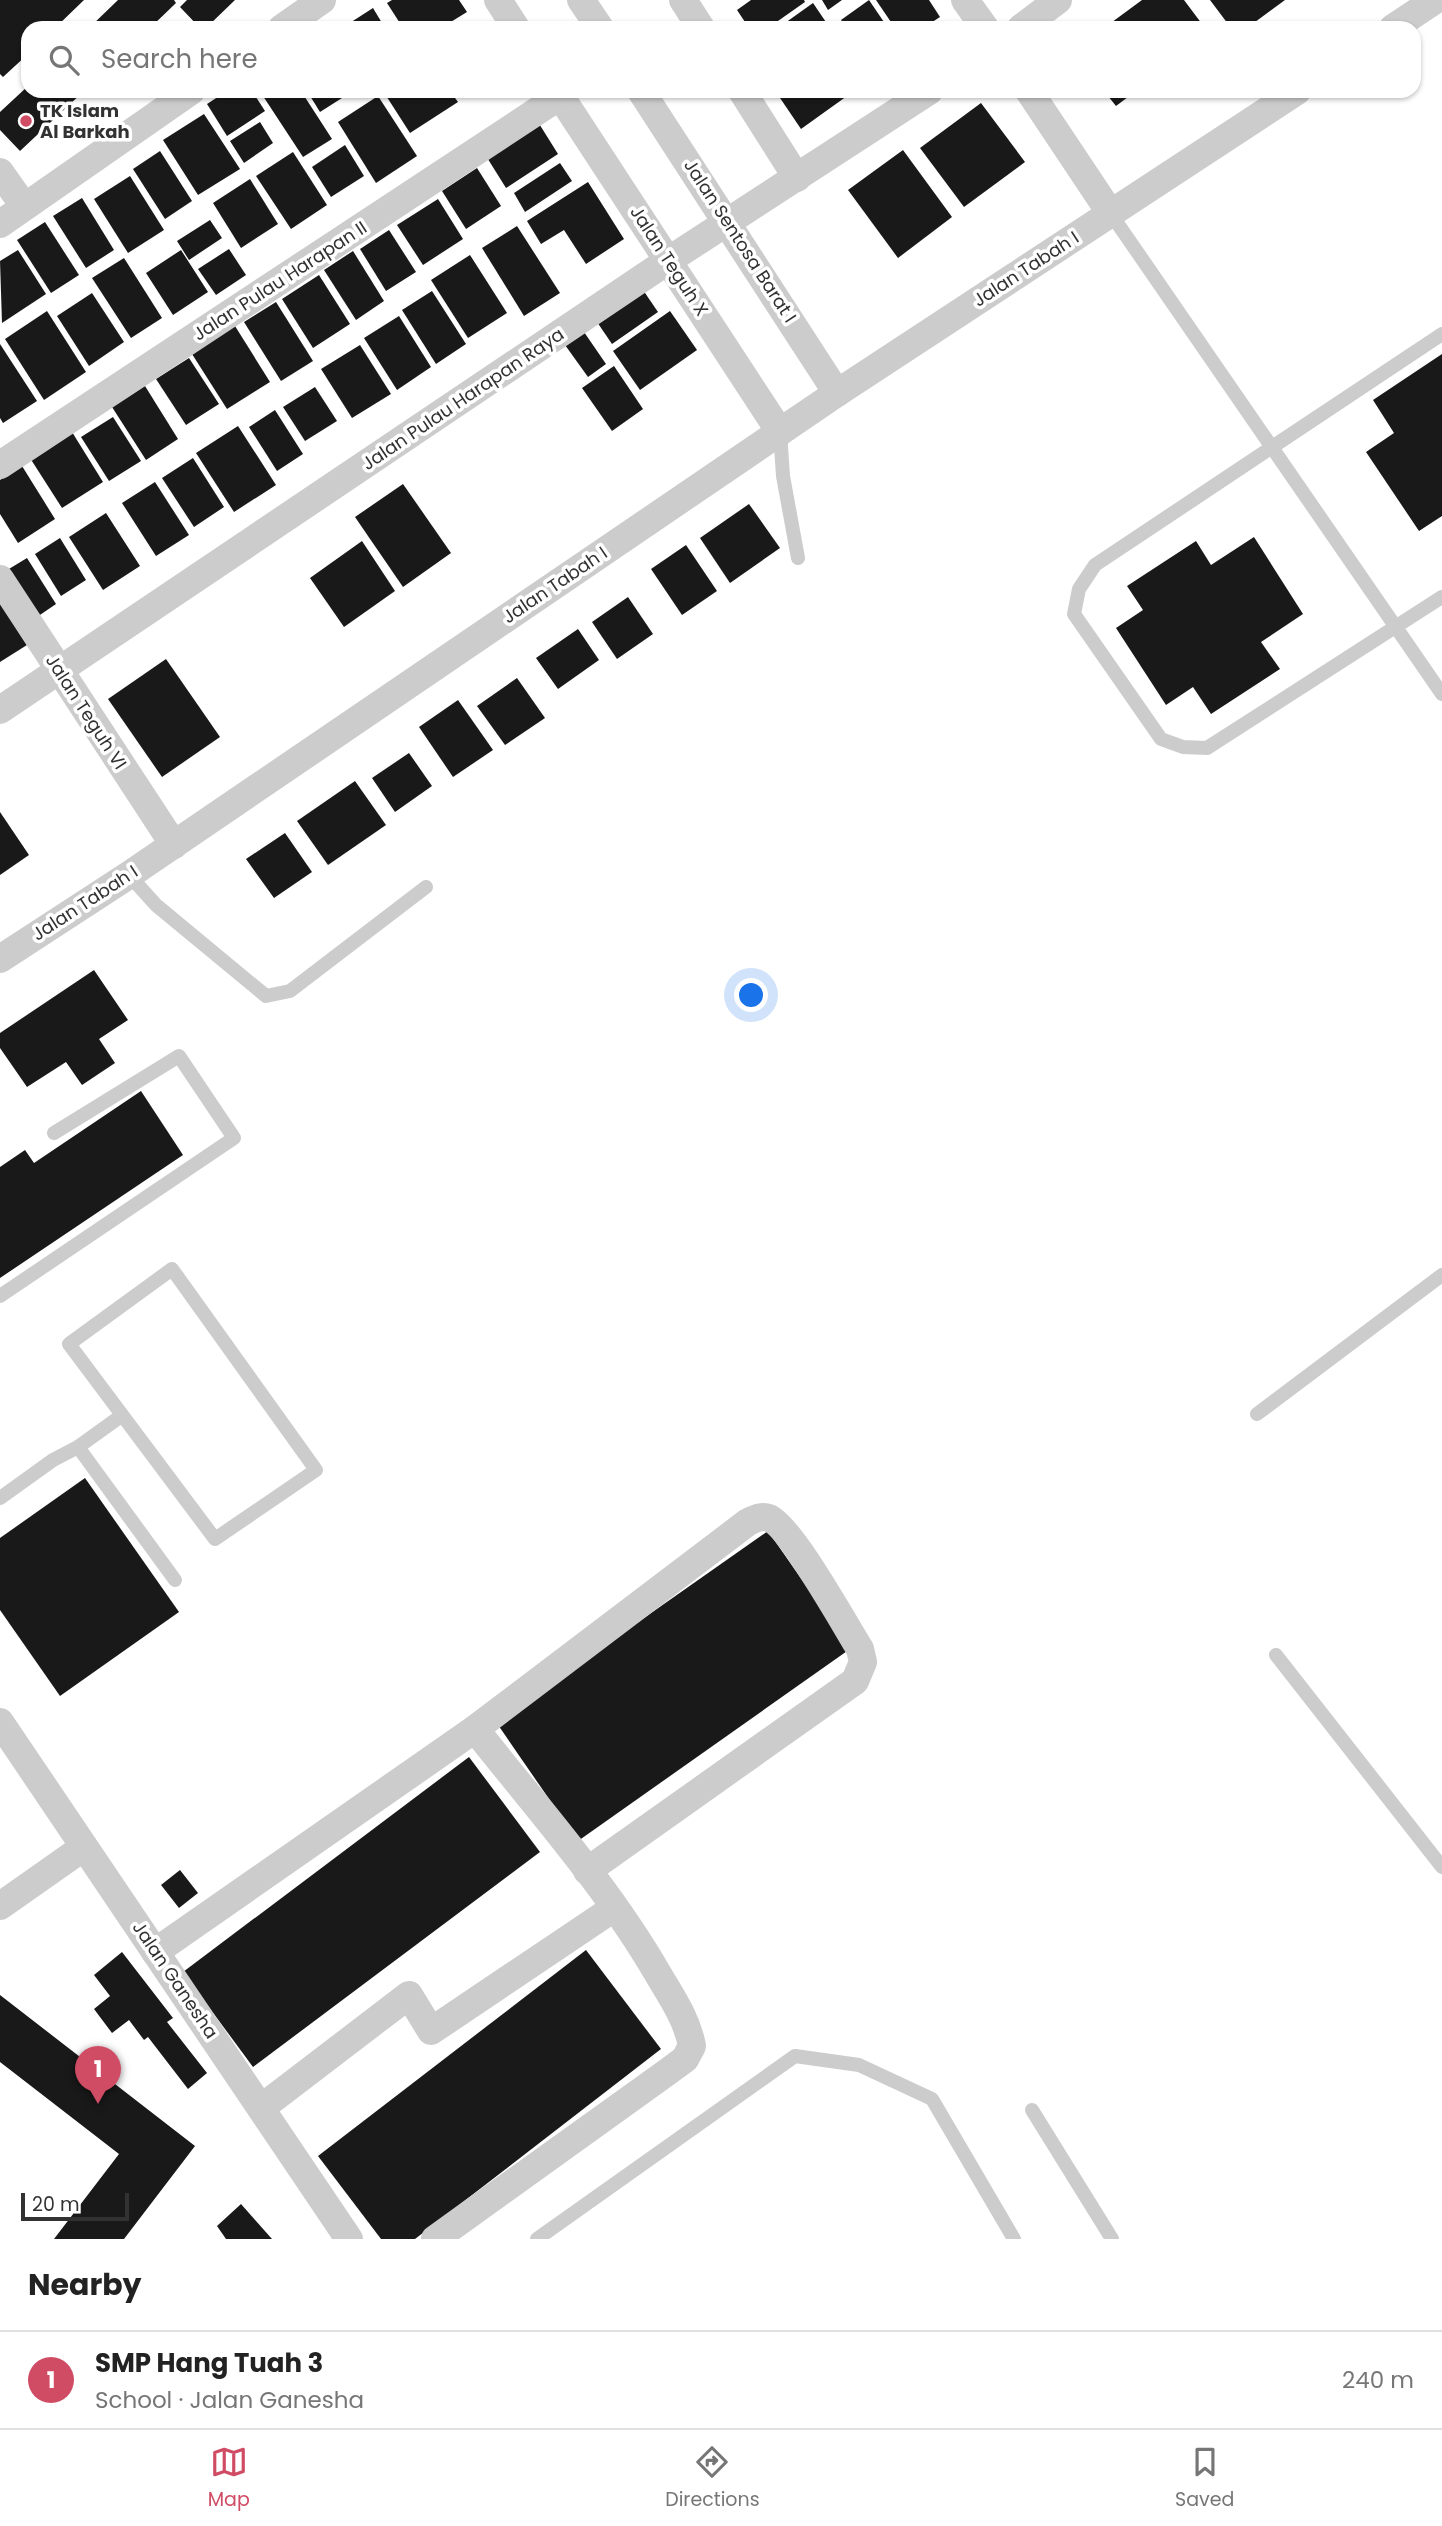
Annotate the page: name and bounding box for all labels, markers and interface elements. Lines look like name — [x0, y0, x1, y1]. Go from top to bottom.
search box — [21, 21, 1421, 98]
icon: search — [45, 41, 83, 79]
text: Search here — [101, 41, 258, 77]
place label: TK Islam Al Barkah — [40, 98, 130, 144]
marker: TK Islam Al Barkah — [18, 113, 34, 129]
street label: Jalan Sentosa Barat I — [678, 154, 803, 327]
street label: Jalan Teguh X — [624, 201, 714, 321]
street label: Jalan Pulau Harapan II — [188, 215, 371, 346]
street label: Jalan Tabah I — [968, 225, 1084, 312]
street label: Jalan Pulau Harapan Raya — [357, 321, 569, 476]
street label: Jalan Tabah I — [497, 540, 612, 629]
street label: Jalan Teguh VI — [40, 650, 133, 774]
street label: Jalan Tabah I — [27, 859, 143, 946]
your location — [734, 978, 768, 1012]
street label: Jalan Ganesha — [127, 1916, 224, 2043]
pin: 1 — [75, 2046, 121, 2104]
scale bar — [21, 2190, 130, 2222]
text: 20 m — [32, 2191, 80, 2218]
text: Nearby — [28, 2263, 142, 2306]
text: SMP Hang Tuah 3 — [95, 2345, 323, 2381]
text: 1 — [47, 2364, 55, 2396]
text: 240 m — [1342, 2364, 1414, 2396]
text: School · Jalan Ganesha — [95, 2384, 364, 2416]
tab: Map — [208, 2443, 250, 2514]
tab: Directions — [665, 2443, 760, 2514]
tab: Saved — [1175, 2443, 1234, 2514]

